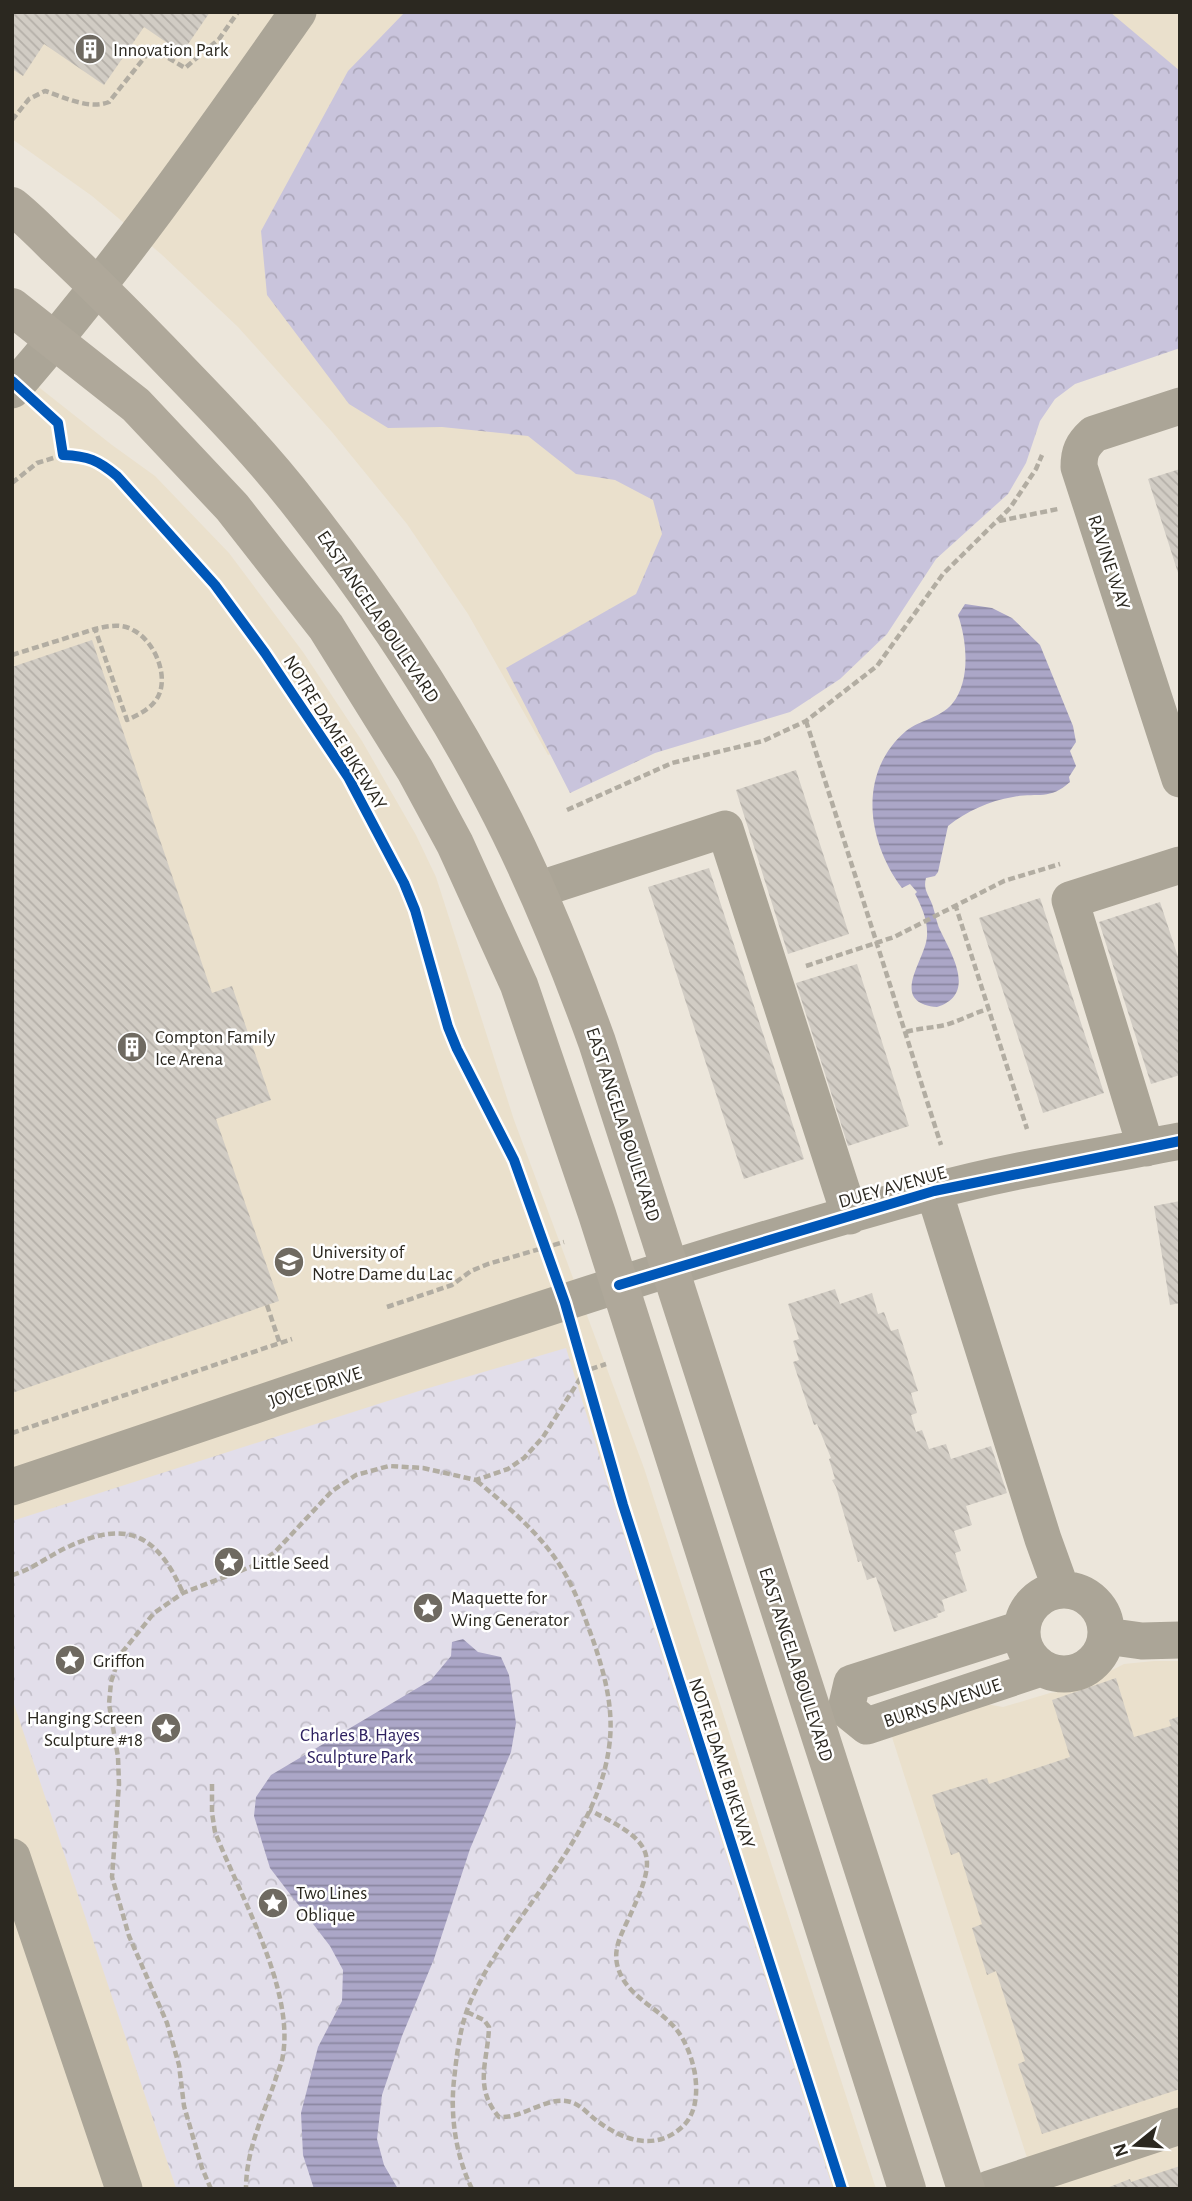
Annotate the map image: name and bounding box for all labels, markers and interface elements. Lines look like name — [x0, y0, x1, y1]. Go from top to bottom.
building icon: Innovation Park — [73, 32, 107, 66]
place label: Innovation Park — [113, 41, 229, 60]
street label: RAVINE WAY — [1084, 513, 1133, 612]
street label: EAST ANGELA BOULEVARD — [313, 527, 442, 706]
street label: NOTRE DAME BIKEWAY — [280, 652, 390, 813]
street label: EAST ANGELA BOULEVARD — [582, 1025, 663, 1224]
place label: Compton Family Ice Arena — [155, 1028, 275, 1069]
building icon: Compton Family Ice Arena — [115, 1030, 149, 1064]
street label: DUEY AVENUE — [836, 1163, 948, 1212]
place label: University of Notre Dame du Lac — [312, 1243, 453, 1284]
school or university icon: University of Notre Dame du Lac — [272, 1245, 306, 1279]
street label: JOYCE DRIVE — [267, 1364, 364, 1411]
place icon: Little Seed — [212, 1545, 246, 1579]
place label: Little Seed — [252, 1554, 329, 1573]
street label: EAST ANGELA BOULEVARD — [755, 1565, 836, 1764]
place label: Maquette for Wing Generator — [451, 1589, 569, 1630]
place icon: Maquette for Wing Generator — [411, 1591, 445, 1625]
place icon: Griffon — [53, 1643, 87, 1677]
place label: Griffon — [93, 1652, 145, 1671]
street label: NOTRE DAME BIKEWAY — [685, 1676, 758, 1851]
street label: BURNS AVENUE — [881, 1676, 1004, 1731]
place label: Hanging Screen Sculpture #18 — [27, 1709, 143, 1750]
place icon: Hanging Screen Sculpture #18 — [149, 1711, 183, 1745]
park label: Charles B. Hayes Sculpture Park — [300, 1726, 420, 1767]
place label: Two Lines Oblique — [296, 1884, 367, 1925]
place icon: Two Lines Oblique — [256, 1886, 290, 1920]
north arrow — [1101, 2110, 1171, 2180]
text: N — [1110, 2141, 1132, 2159]

